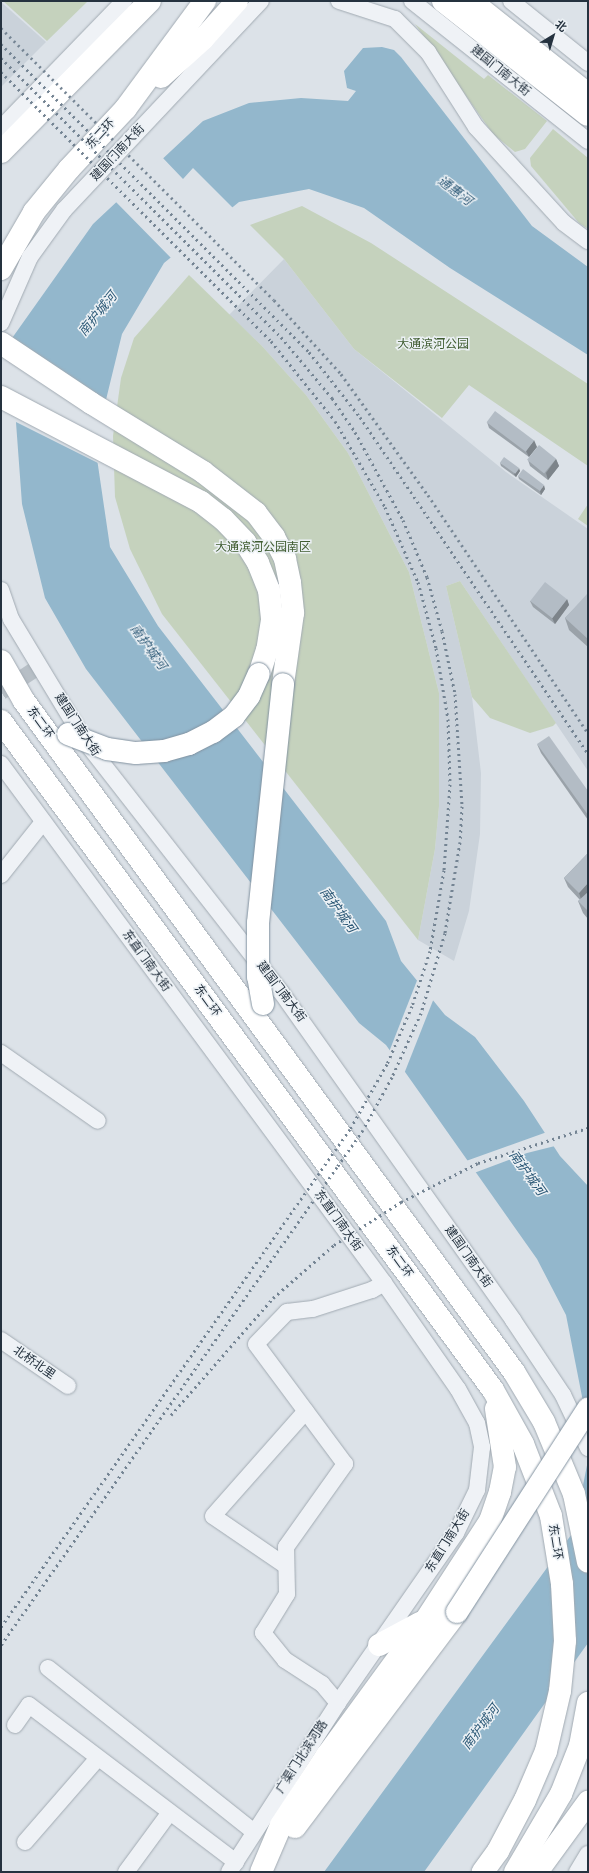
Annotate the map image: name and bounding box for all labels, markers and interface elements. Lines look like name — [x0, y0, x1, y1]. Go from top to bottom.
north arrow — [533, 16, 573, 56]
text: 北 — [553, 18, 568, 34]
street label: 建国门南大街 — [467, 43, 533, 99]
street label: 东二环 — [83, 116, 119, 152]
street label: 建国门南大街 — [88, 122, 148, 184]
water label: 通惠河 — [434, 174, 474, 210]
water label: 南护城河 — [77, 290, 121, 340]
park label: 大通滨河公园 — [397, 338, 469, 352]
park label: 大通滨河公园南区 — [215, 541, 311, 555]
water label: 南护城河 — [125, 622, 169, 674]
street label: 建国门南大街 — [51, 691, 103, 759]
street label: 东二环 — [24, 704, 56, 742]
water label: 南护城河 — [315, 885, 359, 937]
street label: 东直门南大街 — [119, 928, 173, 994]
street label: 建国门南大街 — [254, 959, 308, 1025]
street label: 东二环 — [191, 982, 223, 1020]
water label: 南护城河 — [504, 1148, 548, 1200]
street label: 东直门南大街 — [311, 1188, 365, 1254]
street label: 建国门南大街 — [441, 1223, 495, 1291]
street label: 东二环 — [383, 1243, 415, 1281]
street label: 北桥北里 — [10, 1343, 58, 1383]
street label: 东直门南大街 — [423, 1507, 473, 1575]
street label: 东二环 — [545, 1523, 565, 1561]
water label: 南护城河 — [460, 1703, 504, 1753]
street label: 广渠门北滨河路 — [273, 1718, 331, 1796]

